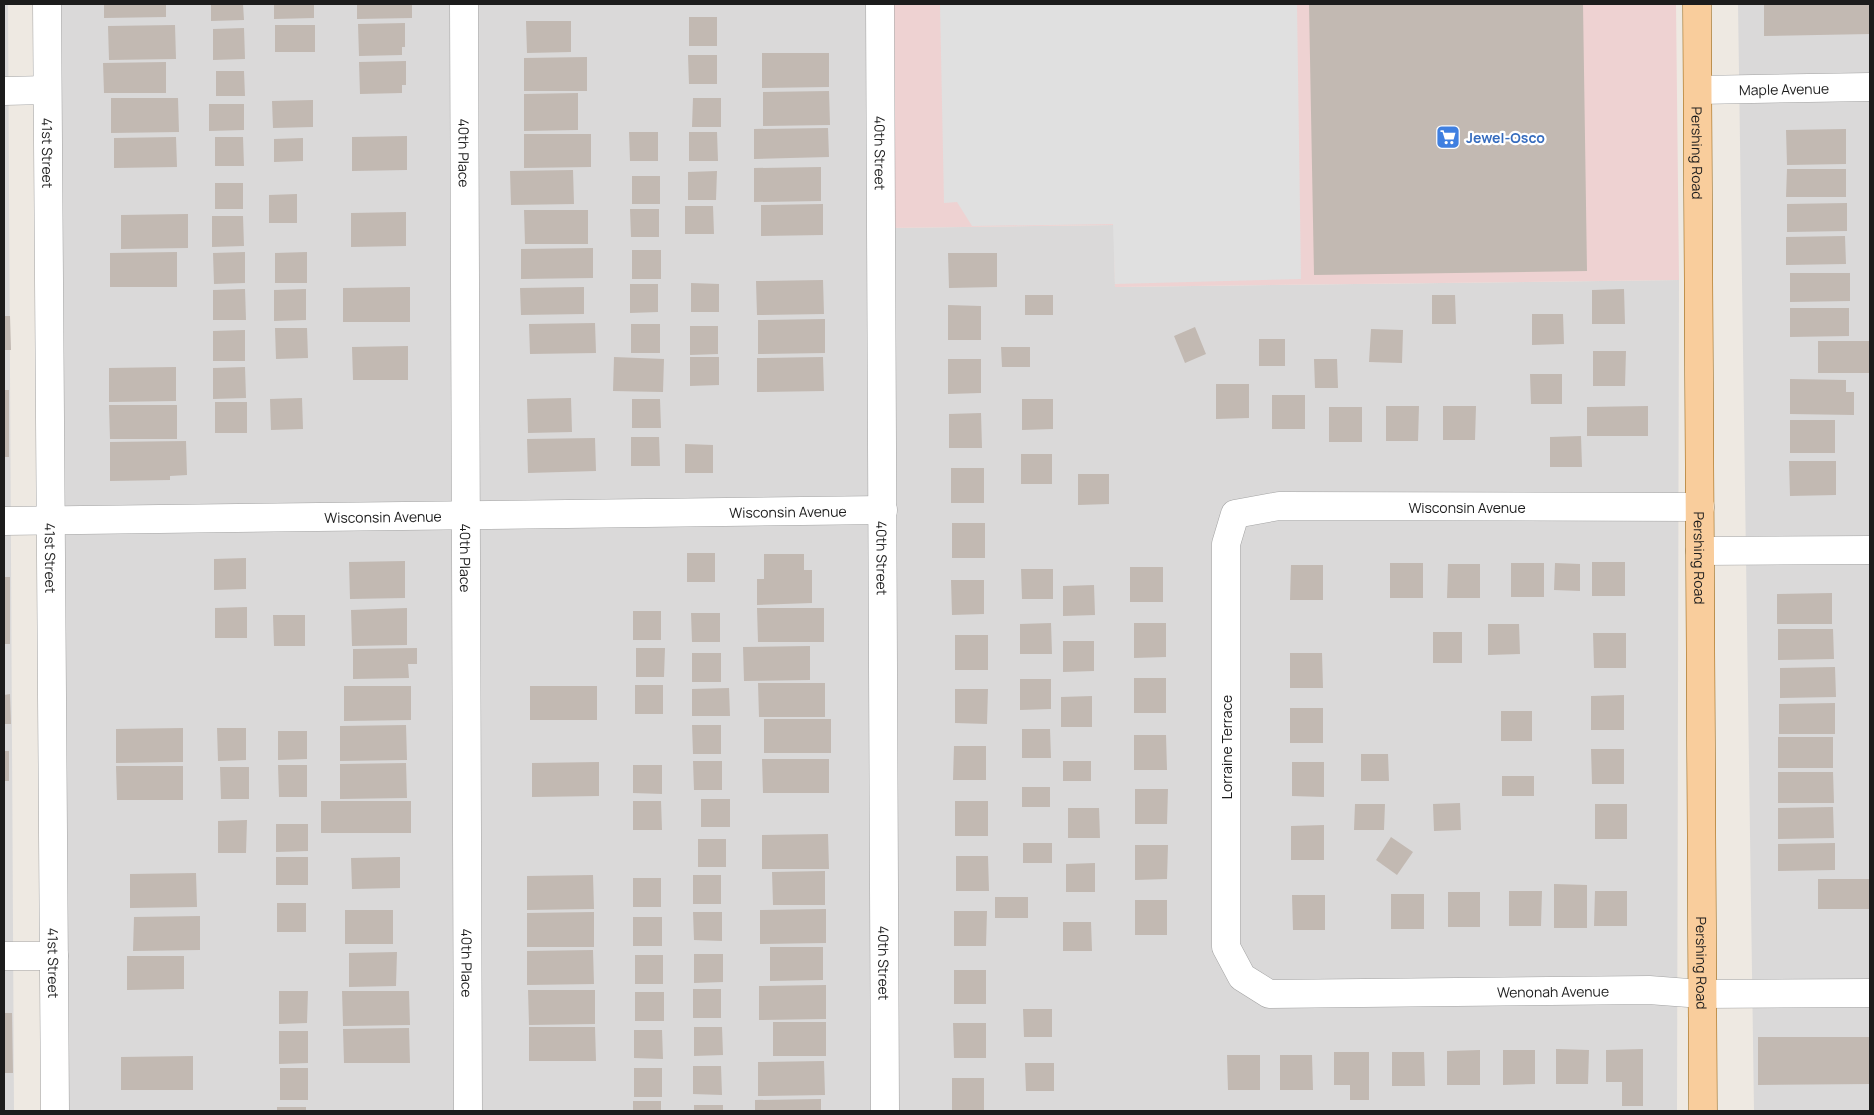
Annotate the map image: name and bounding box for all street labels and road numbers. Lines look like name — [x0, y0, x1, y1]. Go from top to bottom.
street label: Maple Avenue — [1739, 78, 1829, 99]
street label: Pershing Road — [1688, 106, 1708, 200]
street label: 40th Street — [871, 116, 890, 191]
street label: 41st Street — [38, 118, 58, 189]
street label: 40th Place — [455, 119, 474, 187]
street label: Wisconsin Avenue — [1408, 498, 1526, 517]
street label: Wisconsin Avenue — [729, 501, 847, 521]
street label: Wisconsin Avenue — [324, 506, 442, 526]
street label: Pershing Road — [1690, 511, 1710, 605]
street label: 40th Street — [873, 521, 892, 596]
street label: 41st Street — [41, 523, 61, 594]
street label: 40th Place — [456, 524, 476, 592]
street label: Lorraine Terrace — [1217, 695, 1236, 799]
street label: Pershing Road — [1692, 916, 1712, 1010]
street label: 40th Street — [875, 926, 894, 1001]
street label: 41st Street — [44, 928, 64, 999]
street label: 40th Place — [458, 929, 477, 997]
street label: Wenonah Avenue — [1497, 981, 1609, 1001]

